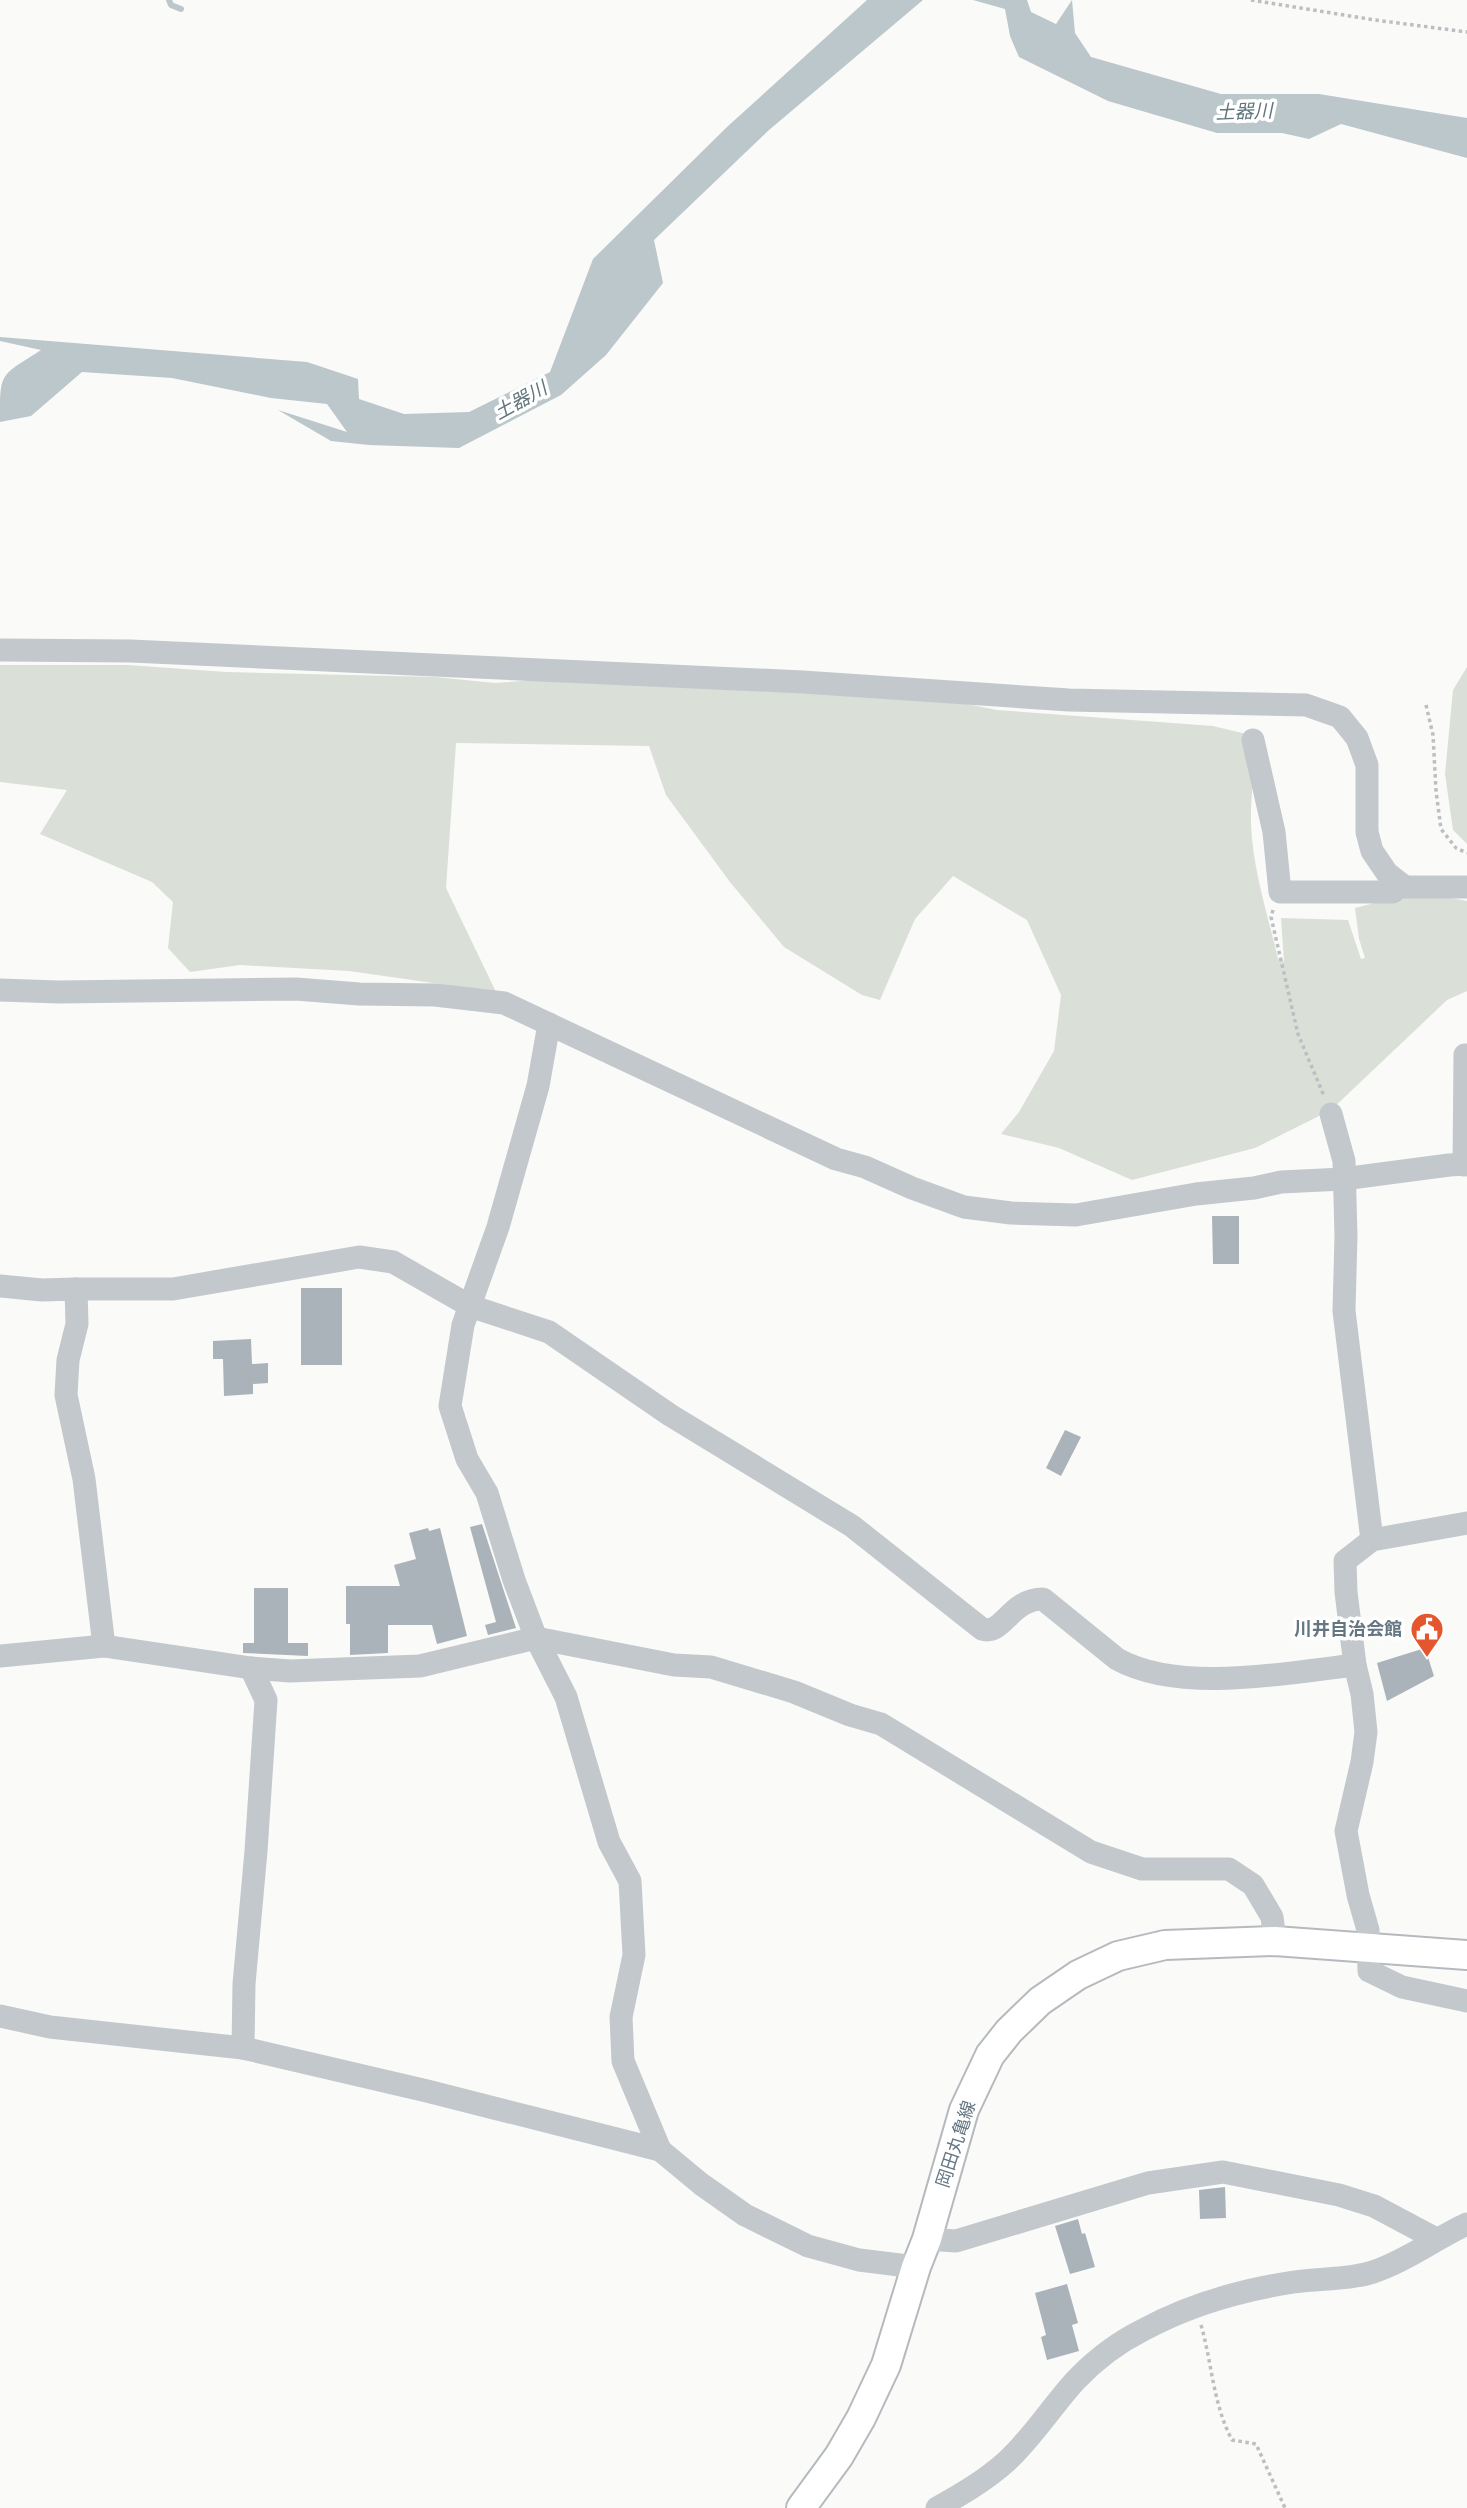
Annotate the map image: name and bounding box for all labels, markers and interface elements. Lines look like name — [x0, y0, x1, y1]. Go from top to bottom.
water label: 土器川 — [1215, 99, 1275, 124]
water label: 土器川 — [490, 376, 552, 424]
public building icon: 川井自治会館 — [1408, 1610, 1446, 1659]
place label: 川井自治会館 — [1294, 1618, 1402, 1640]
street label: 岡田丸亀線 — [932, 2098, 980, 2190]

